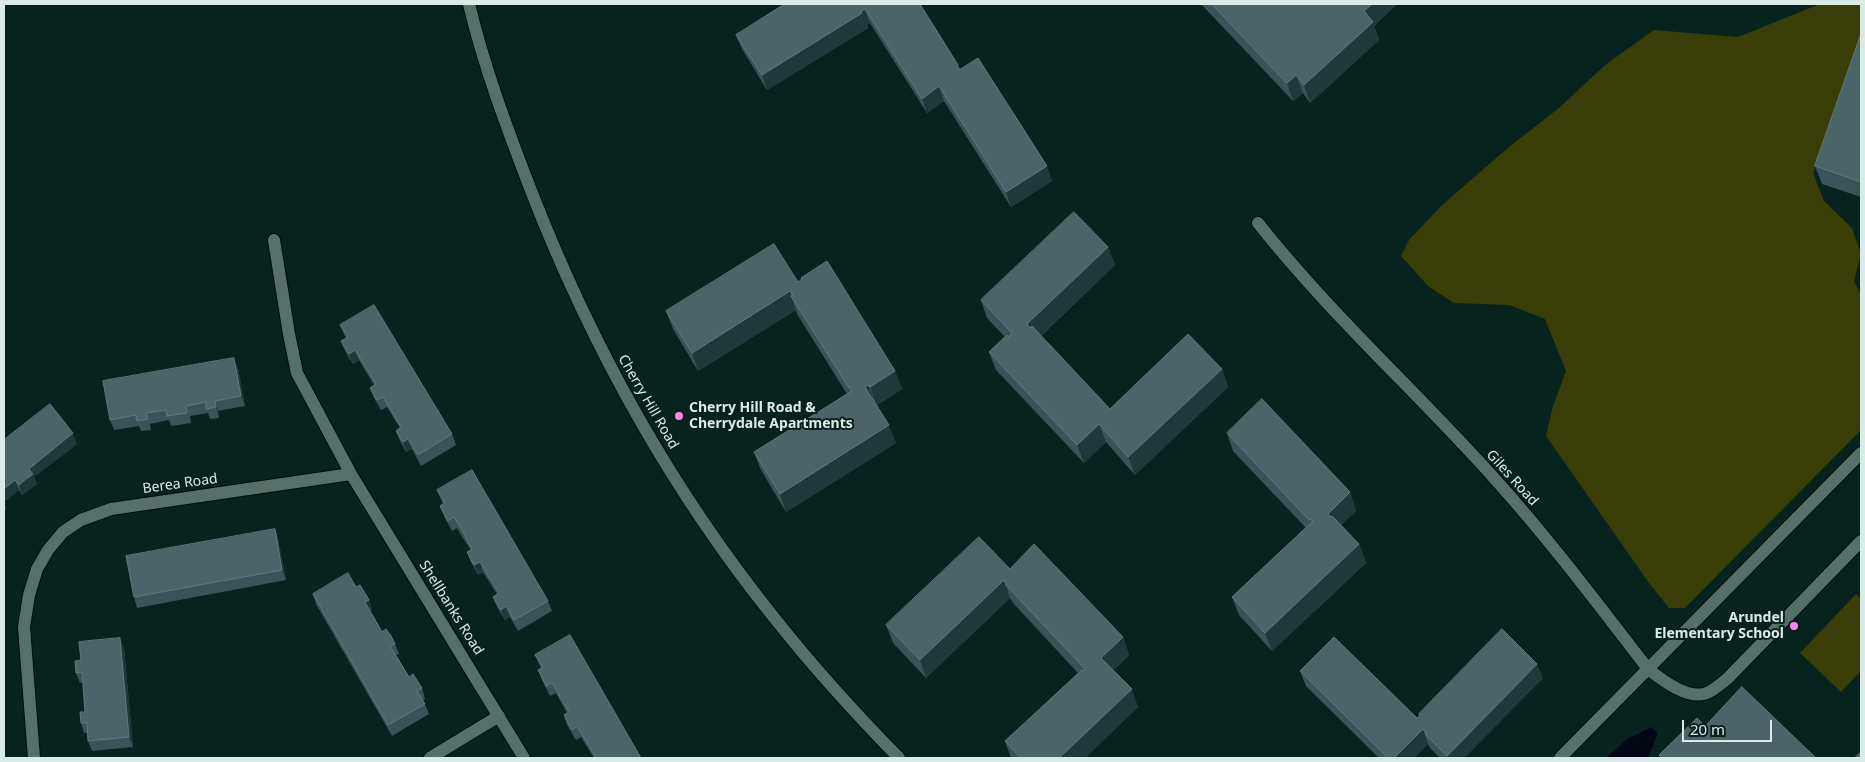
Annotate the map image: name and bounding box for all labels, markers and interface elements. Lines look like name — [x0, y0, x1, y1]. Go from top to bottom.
street label: Cherry Hill Road — [614, 352, 682, 452]
place label: Cherry Hill Road & Cherrydale Apartments — [689, 400, 853, 432]
marker: Cherry Hill Road & Cherrydale Apartments — [673, 410, 685, 422]
street label: Giles Road — [1483, 447, 1541, 509]
street label: Berea Road — [141, 470, 219, 498]
street label: Shellbanks Road — [415, 558, 487, 658]
place label: Arundel Elementary School — [1654, 610, 1784, 642]
marker: Arundel Elementary School — [1788, 620, 1800, 632]
scale bar — [1685, 710, 1775, 742]
text: 20 m — [1690, 719, 1725, 739]

